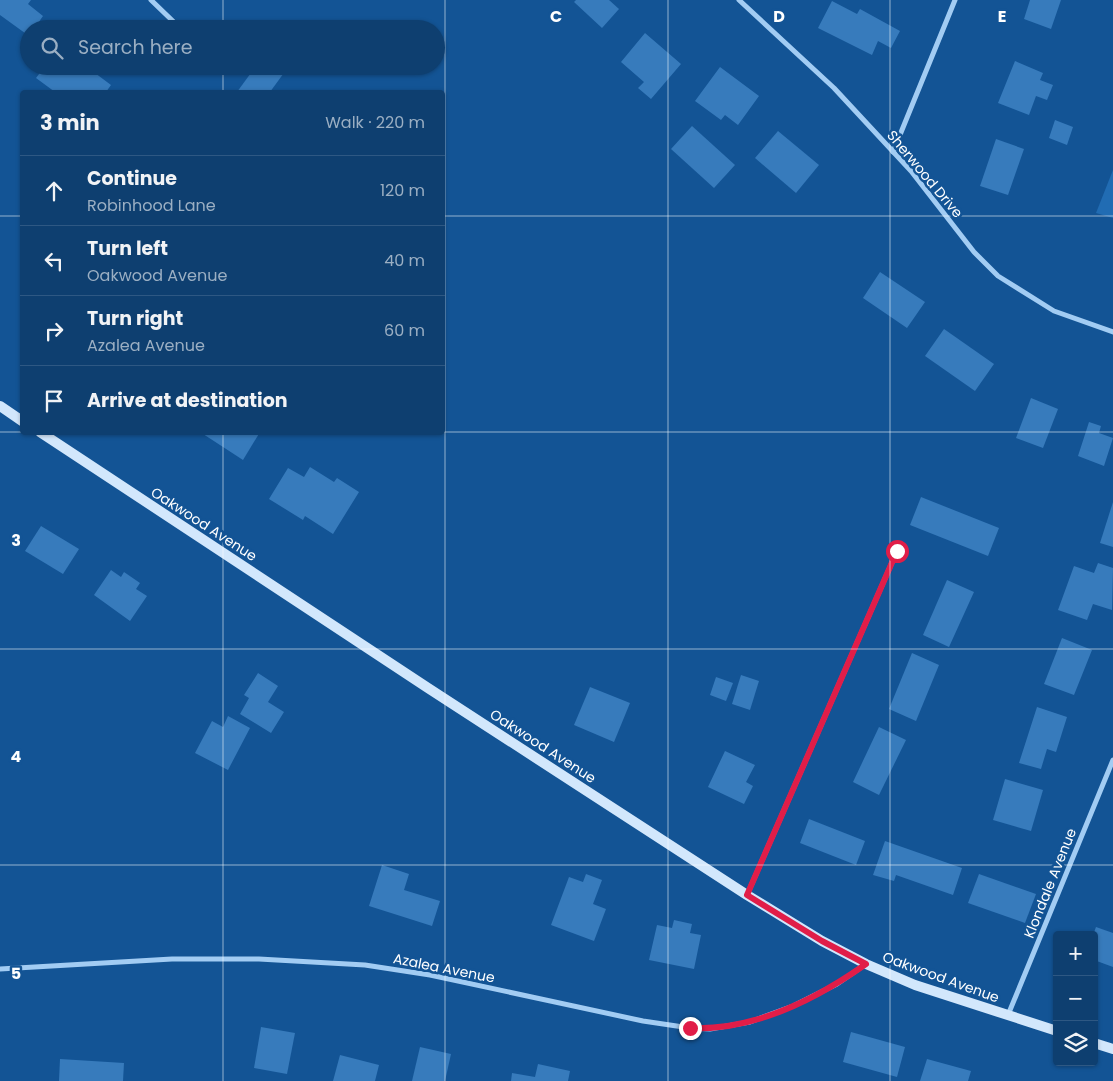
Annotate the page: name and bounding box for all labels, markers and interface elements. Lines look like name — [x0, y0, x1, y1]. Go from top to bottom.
text: C — [550, 5, 562, 28]
text: D — [773, 5, 785, 28]
text: E — [998, 5, 1006, 28]
search box — [20, 20, 445, 75]
icon: search — [38, 34, 66, 62]
text: Search here — [78, 34, 192, 61]
text: 3 min — [40, 108, 100, 137]
text: Walk · 220 m — [325, 111, 425, 134]
street label: Sherwood Drive — [882, 126, 968, 222]
text: Continue — [87, 165, 177, 192]
icon: ahead — [40, 177, 68, 205]
text: 120 m — [380, 179, 425, 202]
text: Robinhood Lane — [87, 194, 216, 217]
text: Turn left — [87, 235, 168, 262]
icon: left — [40, 247, 68, 275]
text: 40 m — [384, 249, 425, 272]
text: Oakwood Avenue — [87, 264, 227, 287]
text: Turn right — [87, 305, 183, 332]
icon: right — [40, 317, 68, 345]
text: 60 m — [384, 319, 425, 342]
text: Azalea Avenue — [87, 334, 205, 357]
icon: arrive — [40, 387, 68, 415]
text: Arrive at destination — [87, 387, 288, 414]
street label: Oakwood Avenue — [147, 482, 261, 566]
text: 3 — [11, 529, 21, 552]
route start — [886, 540, 909, 563]
street label: Oakwood Avenue — [486, 704, 600, 788]
text: 4 — [11, 745, 22, 768]
street label: Klondale Avenue — [1019, 825, 1081, 941]
map controls — [1053, 931, 1098, 1066]
button: + — [1053, 931, 1098, 976]
street label: Oakwood Avenue — [880, 947, 1002, 1008]
street label: Azalea Avenue — [391, 948, 497, 988]
text: 5 — [11, 962, 21, 985]
button: − — [1053, 976, 1098, 1021]
route end — [679, 1017, 702, 1040]
button: layers — [1053, 1021, 1098, 1066]

